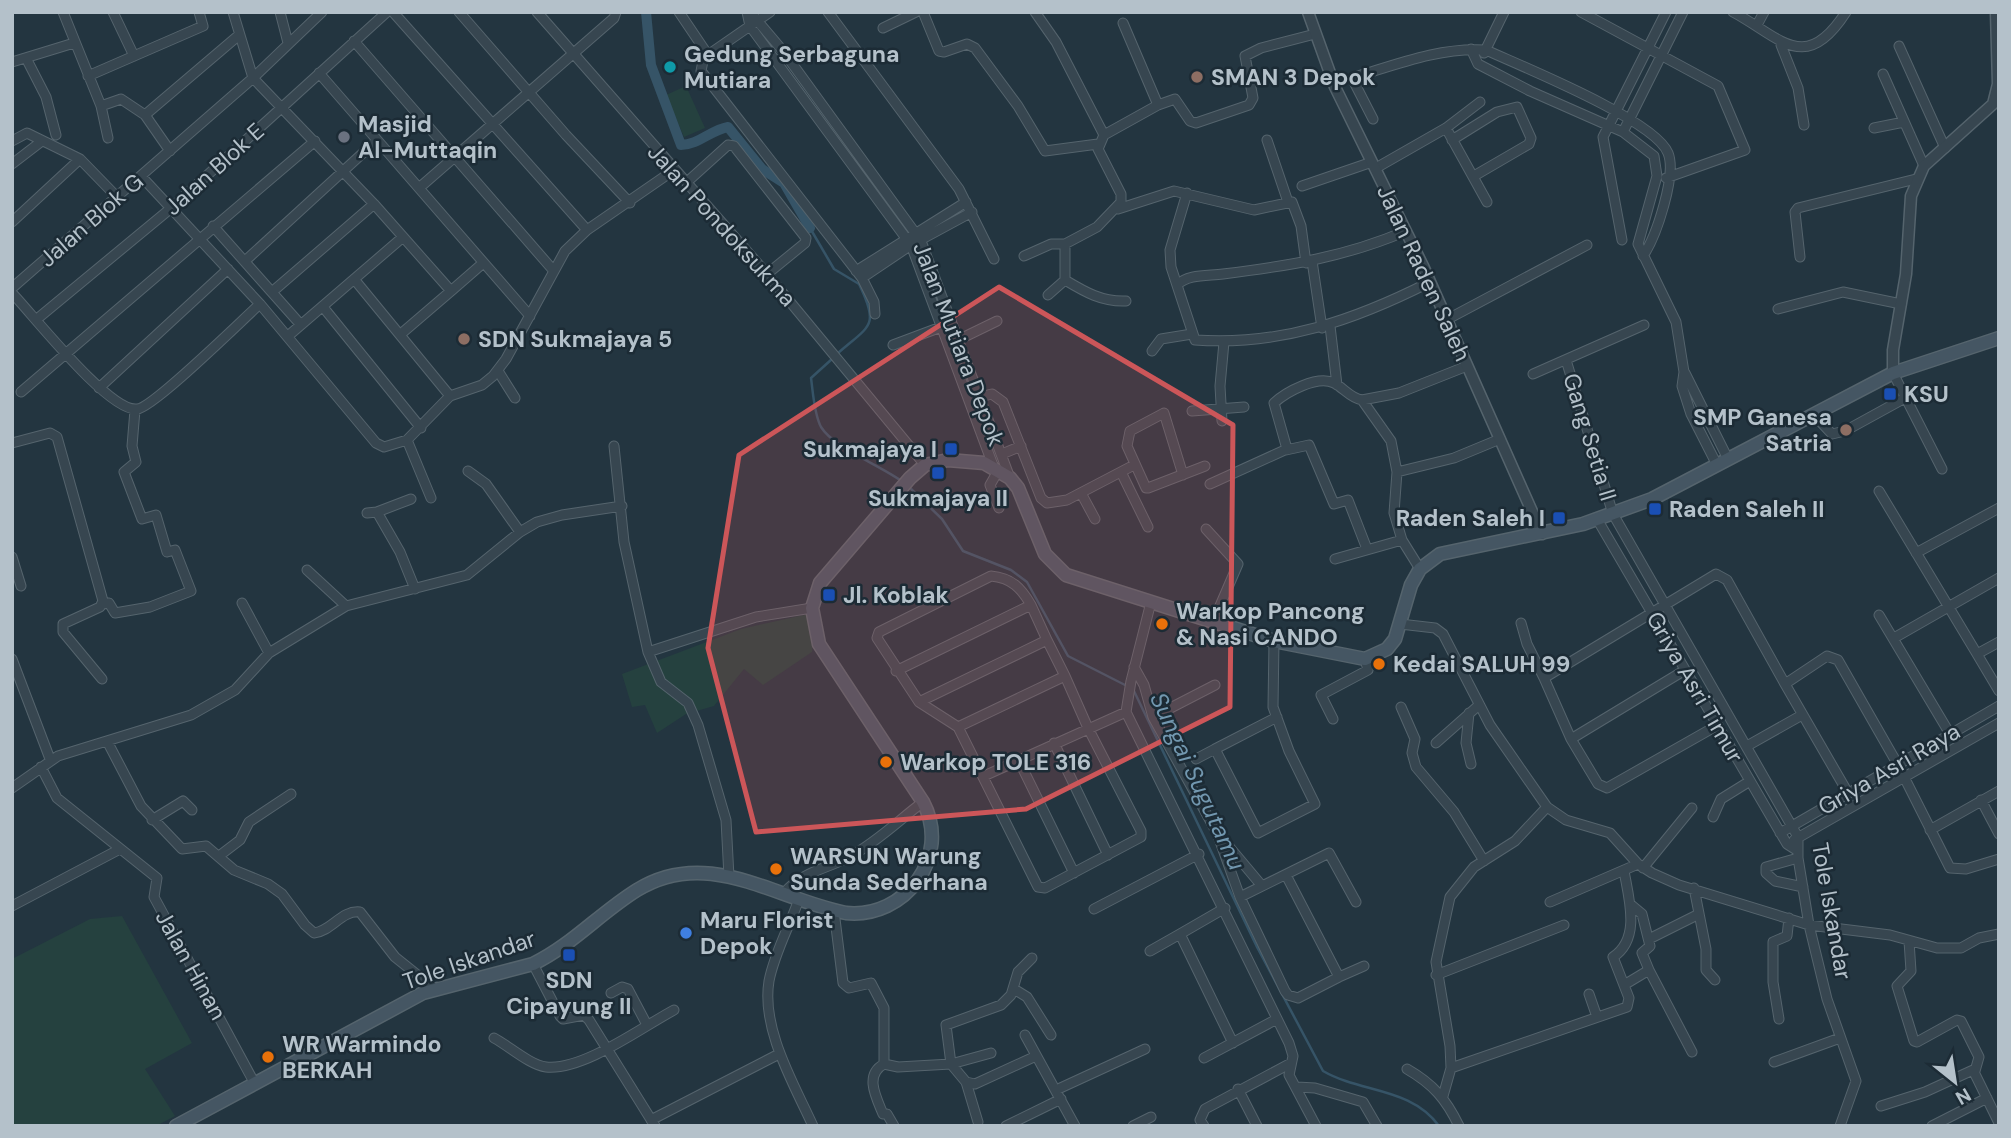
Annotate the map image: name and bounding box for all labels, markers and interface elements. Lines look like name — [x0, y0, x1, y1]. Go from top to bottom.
place label: Gedung Serbaguna Mutiara — [684, 39, 900, 95]
marker: Gedung Serbaguna Mutiara — [662, 59, 678, 75]
place label: SMAN 3 Depok — [1211, 62, 1376, 92]
marker: SMAN 3 Depok — [1189, 69, 1205, 85]
place label: Masjid Al-Muttaqin — [358, 109, 497, 165]
street label: Jalan Blok E — [158, 116, 270, 222]
marker: Masjid Al-Muttaqin — [336, 129, 352, 145]
street label: Jalan Pondoksukma — [641, 137, 803, 313]
street label: Jalan Blok G — [33, 166, 149, 274]
street label: Jalan Raden Saleh — [1370, 180, 1478, 366]
street label: Jalan Mutiara Depok — [906, 238, 1012, 451]
place label: SDN Sukmajaya 5 — [478, 324, 672, 354]
marker: SDN Sukmajaya 5 — [456, 331, 472, 347]
street label: Gang Setia II — [1556, 369, 1624, 505]
place label: KSU — [1904, 379, 1949, 409]
marker: KSU — [1882, 386, 1898, 402]
place label: SMP Ganesa Satria — [1693, 402, 1832, 458]
marker: SMP Ganesa Satria — [1838, 422, 1854, 438]
place label: Sukmajaya I — [803, 434, 937, 464]
marker: Sukmajaya I — [943, 441, 959, 457]
marker: Sukmajaya II — [930, 465, 946, 481]
place label: Sukmajaya II — [868, 483, 1008, 513]
place label: Raden Saleh II — [1669, 494, 1825, 524]
marker: Raden Saleh II — [1647, 501, 1663, 517]
place label: Raden Saleh I — [1396, 503, 1545, 533]
marker: Raden Saleh I — [1551, 510, 1567, 526]
place label: Jl. Koblak — [843, 580, 949, 610]
marker: Jl. Koblak — [821, 587, 837, 603]
place label: Warkop Pancong & Nasi CANDO — [1176, 596, 1365, 652]
street label: Griya Asri Timur — [1640, 606, 1750, 768]
marker: Warkop Pancong & Nasi CANDO — [1154, 616, 1170, 632]
place label: Kedai SALUH 99 — [1393, 649, 1570, 679]
marker: Kedai SALUH 99 — [1371, 656, 1387, 672]
water label: Sungai Sugutamu — [1143, 687, 1253, 875]
street label: Griya Asri Raya — [1813, 716, 1965, 822]
place label: Warkop TOLE 316 — [900, 747, 1091, 777]
marker: Warkop TOLE 316 — [878, 754, 894, 770]
street label: Tole Iskandar — [1805, 840, 1859, 982]
place label: WARSUN Warung Sunda Sederhana — [790, 841, 988, 897]
marker: WARSUN Warung Sunda Sederhana — [768, 861, 784, 877]
street label: Jalan Hinan — [149, 905, 233, 1025]
place label: Maru Florist Depok — [700, 905, 833, 961]
street label: Tole Iskandar — [399, 923, 539, 997]
marker: Maru Florist Depok — [678, 925, 694, 941]
marker: SDN Cipayung II — [561, 947, 577, 963]
place label: SDN Cipayung II — [506, 965, 632, 1021]
place label: WR Warmindo BERKAH — [282, 1029, 442, 1085]
north arrow — [1920, 1047, 1990, 1117]
marker: WR Warmindo BERKAH — [260, 1049, 276, 1065]
text: N — [1951, 1082, 1976, 1111]

